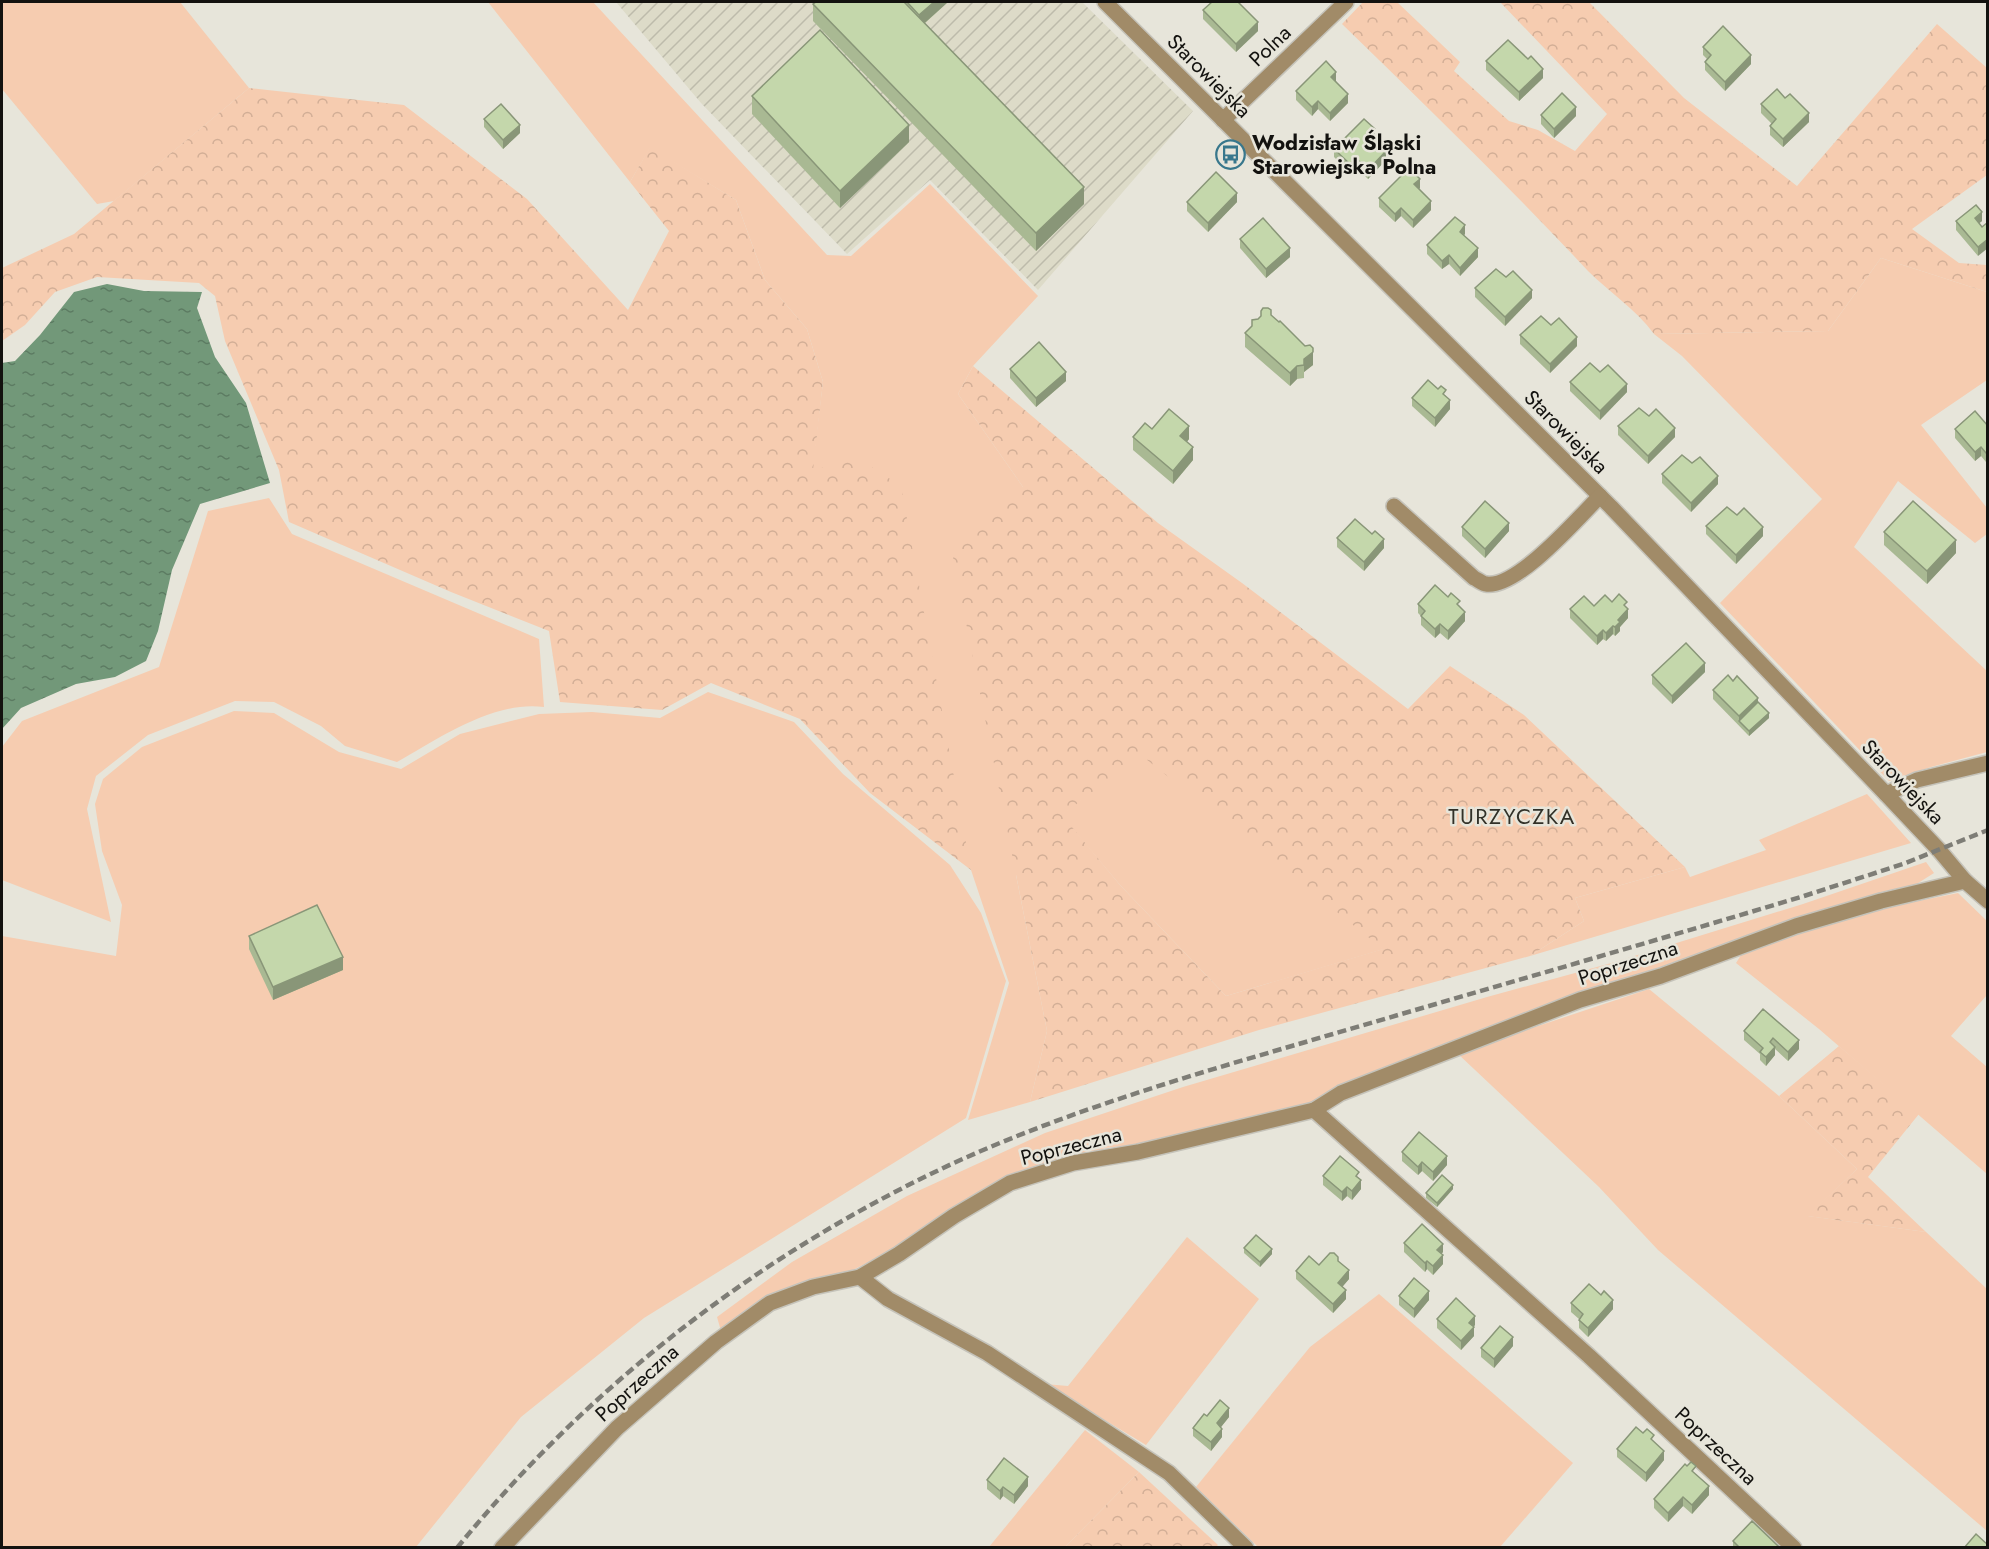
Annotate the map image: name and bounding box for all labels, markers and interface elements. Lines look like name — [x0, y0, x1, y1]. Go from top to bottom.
street label: Polna — [1242, 18, 1298, 74]
street label: Starowiejska — [1160, 27, 1258, 125]
place label: Wodzisław Śląski Starowiejska Polna — [1252, 128, 1436, 182]
bus stop icon: Wodzisław Śląski Starowiejska Polna — [1215, 139, 1247, 171]
street label: Starowiejska — [1517, 383, 1615, 481]
street label: Starowiejska — [1855, 733, 1951, 831]
district label: TURZYCZKA — [1448, 800, 1576, 832]
street label: Poprzeczna — [1574, 933, 1682, 993]
street label: Poprzeczna — [1017, 1119, 1125, 1173]
street label: Poprzeczna — [589, 1337, 685, 1429]
street label: Poprzeczna — [1668, 1400, 1764, 1492]

